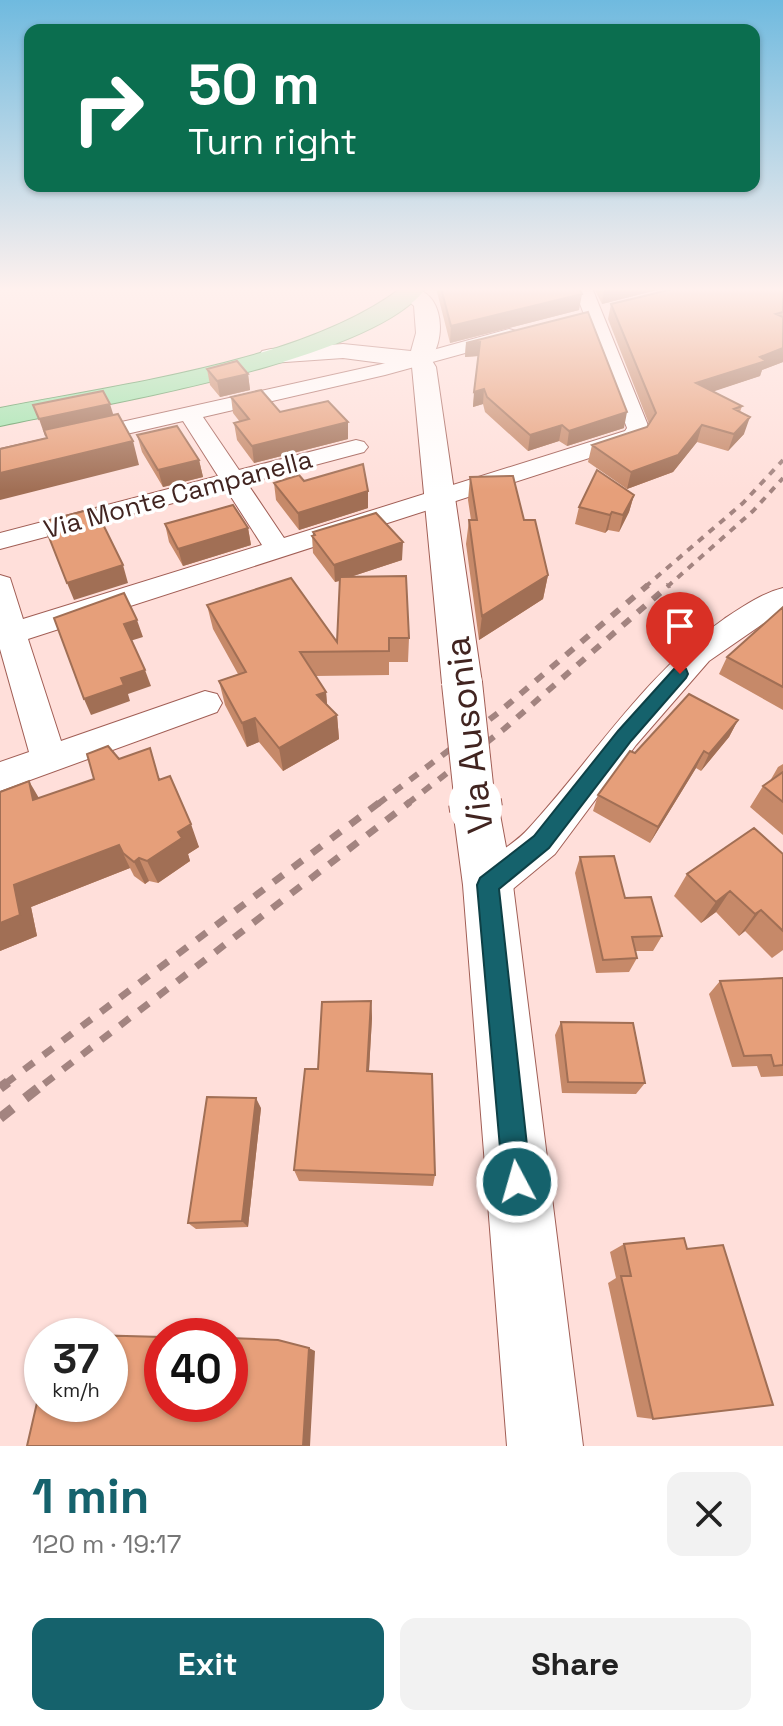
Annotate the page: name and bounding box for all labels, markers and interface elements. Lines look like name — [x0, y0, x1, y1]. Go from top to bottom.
text: 50 m — [188, 49, 320, 120]
icon: right — [56, 56, 160, 160]
text: Turn right — [188, 119, 357, 165]
street label: Via Monte Campanella — [40, 442, 316, 546]
pin — [646, 592, 714, 674]
icon: arrive — [658, 604, 702, 648]
street label: Via Ausonia — [434, 634, 504, 836]
position arrow — [475, 1140, 559, 1224]
speed limit sign: 40 — [144, 1318, 248, 1422]
text: 37 — [53, 1334, 99, 1385]
text: km/h — [52, 1377, 100, 1403]
text: 1 min — [32, 1466, 149, 1527]
button: close — [667, 1472, 751, 1556]
text: 120 m · 19:17 — [32, 1527, 181, 1561]
button: Exit — [32, 1618, 384, 1710]
button: Share — [400, 1618, 751, 1710]

